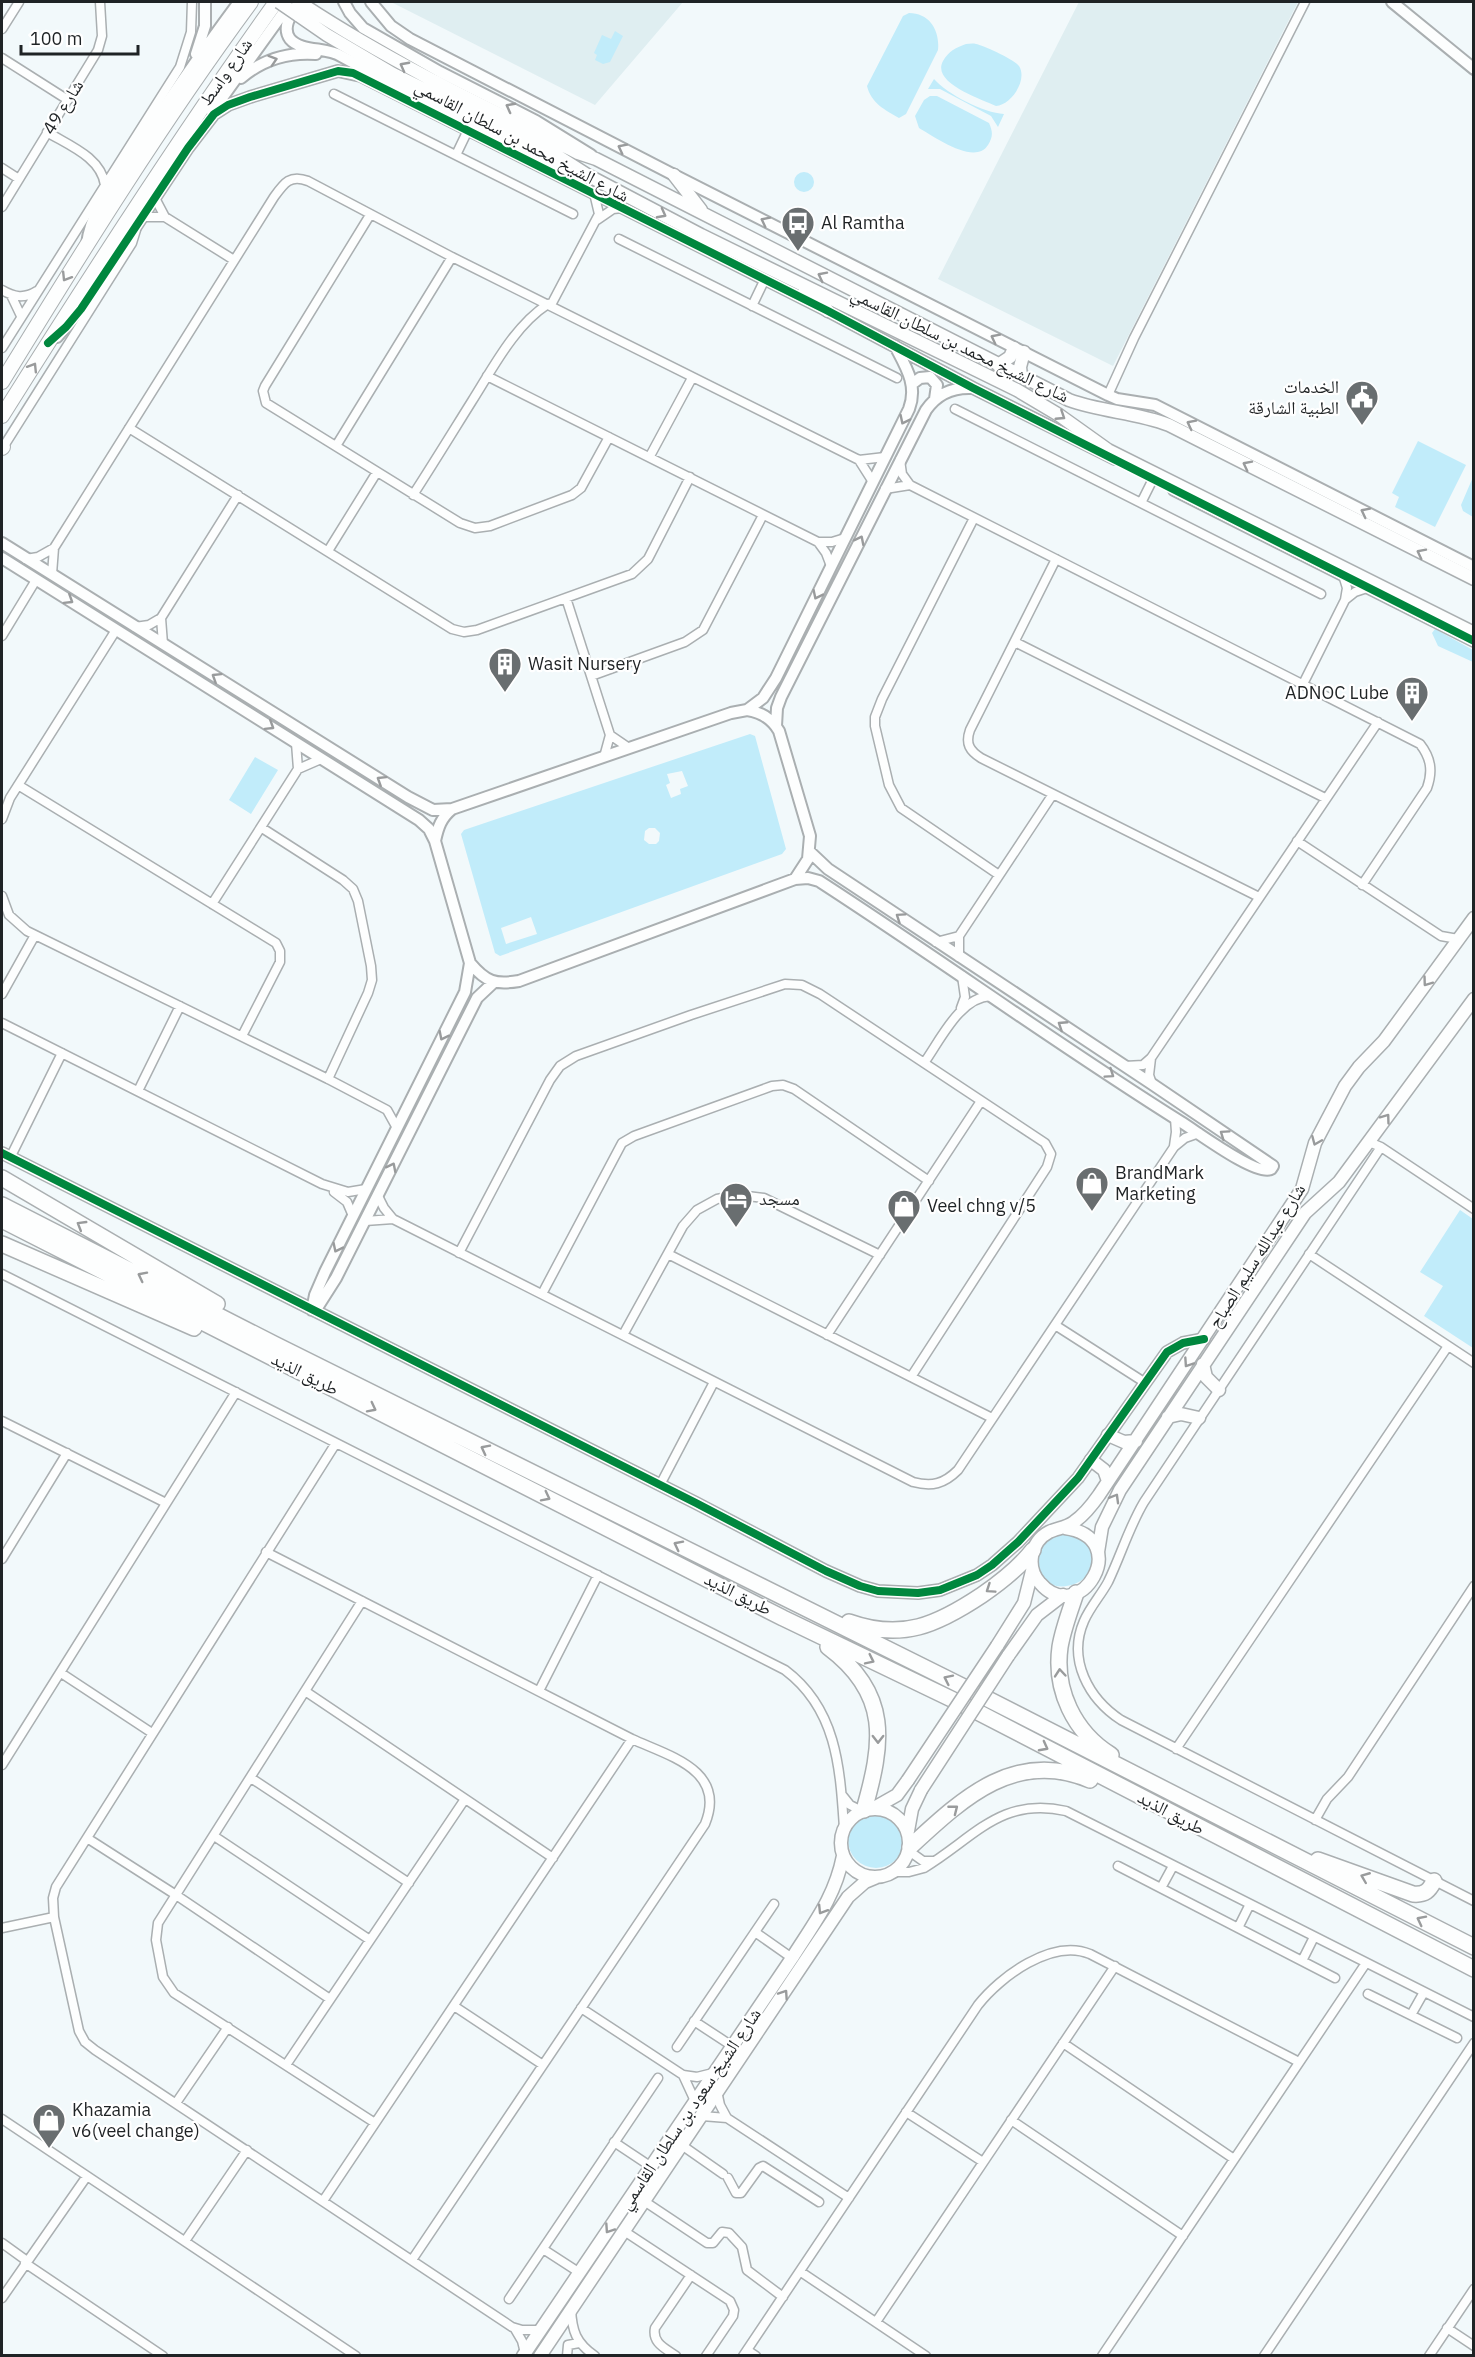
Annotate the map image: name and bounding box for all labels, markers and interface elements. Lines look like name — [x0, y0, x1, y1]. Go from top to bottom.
scale bar — [21, 18, 138, 56]
text: 100 m — [30, 27, 82, 50]
street label: شارع واسط — [194, 34, 257, 110]
one-way arrow — [267, 54, 278, 67]
one-way arrow — [399, 62, 410, 73]
street label: شارع الشيخ محمد بن سلطان القاسمي — [409, 74, 633, 210]
street label: شارع 49 — [37, 75, 88, 138]
one-way arrow — [505, 103, 516, 115]
one-way arrow — [617, 144, 628, 155]
bus stop icon: Al Ramtha — [780, 205, 816, 252]
one-way arrow — [656, 207, 666, 218]
place label: Al Ramtha — [821, 211, 905, 234]
one-way arrow — [761, 217, 771, 228]
one-way arrow — [62, 271, 74, 281]
one-way arrow — [817, 272, 828, 283]
street label: شارع الشيخ محمد بن سلطان القاسمي — [846, 282, 1073, 411]
one-way arrow — [990, 333, 1001, 345]
one-way arrow — [25, 363, 37, 373]
place label: الخدمات الطبية الشارقة — [1248, 375, 1339, 419]
public building icon: الخدمات الطبية الشارقة — [1344, 379, 1380, 426]
one-way arrow — [1054, 409, 1065, 420]
one-way arrow — [899, 414, 911, 425]
one-way arrow — [1187, 419, 1198, 431]
one-way arrow — [1243, 460, 1254, 472]
one-way arrow — [1361, 508, 1372, 519]
one-way arrow — [852, 535, 864, 546]
one-way arrow — [1417, 549, 1428, 560]
one-way arrow — [813, 588, 824, 599]
one-way arrow — [63, 593, 73, 605]
building icon: Wasit Nursery — [487, 646, 523, 693]
place label: Wasit Nursery — [528, 652, 641, 675]
one-way arrow — [212, 673, 223, 684]
building icon: ADNOC Lube — [1394, 675, 1430, 722]
place label: ADNOC Lube — [1285, 681, 1389, 704]
one-way arrow — [263, 719, 274, 730]
one-way arrow — [377, 777, 388, 788]
one-way arrow — [896, 913, 906, 925]
one-way arrow — [1423, 976, 1434, 987]
one-way arrow — [1058, 1022, 1069, 1033]
one-way arrow — [439, 1030, 450, 1041]
one-way arrow — [1103, 1067, 1114, 1078]
one-way arrow — [1379, 1114, 1390, 1125]
one-way arrow — [1220, 1130, 1231, 1141]
one-way arrow — [1311, 1135, 1323, 1146]
place label: BrandMark Marketing — [1115, 1161, 1204, 1205]
one-way arrow — [385, 1163, 396, 1173]
shop icon: BrandMark Marketing — [1074, 1165, 1110, 1212]
street label: شارع عبدالله سليم الصباح — [1203, 1179, 1311, 1333]
hotel icon: مسجد — [718, 1181, 754, 1228]
place label: مسجد — [759, 1187, 800, 1210]
shop icon: Veel chng v/5 — [886, 1188, 922, 1235]
place label: Veel chng v/5 — [927, 1194, 1036, 1217]
one-way arrow — [77, 1221, 87, 1233]
one-way arrow — [333, 1242, 344, 1253]
one-way arrow — [137, 1272, 148, 1284]
street label: طريق الذيد — [268, 1347, 343, 1400]
one-way arrow — [1184, 1356, 1195, 1367]
one-way arrow — [366, 1401, 376, 1412]
one-way arrow — [480, 1445, 491, 1456]
one-way arrow — [539, 1489, 550, 1501]
one-way arrow — [1108, 1494, 1120, 1504]
one-way arrow — [673, 1541, 684, 1553]
street label: طريق الذيد — [701, 1567, 776, 1620]
one-way arrow — [986, 1582, 997, 1593]
one-way arrow — [864, 1652, 875, 1664]
one-way arrow — [1054, 1668, 1067, 1678]
one-way arrow — [943, 1675, 954, 1687]
one-way arrow — [872, 1735, 884, 1744]
one-way arrow — [1038, 1740, 1049, 1751]
street label: طريق الذيد — [1134, 1785, 1209, 1840]
one-way arrow — [947, 1805, 958, 1816]
one-way arrow — [1360, 1871, 1371, 1884]
one-way arrow — [818, 1903, 829, 1914]
one-way arrow — [1417, 1916, 1428, 1928]
one-way arrow — [777, 1989, 788, 2000]
street label: شارع الشيخ سعود بن سلطان القاسمي — [613, 2003, 769, 2216]
place label: Khazamia v6(veel change) — [72, 2098, 200, 2142]
shop icon: Khazamia v6(veel change) — [31, 2102, 67, 2149]
one-way arrow — [604, 2223, 616, 2233]

